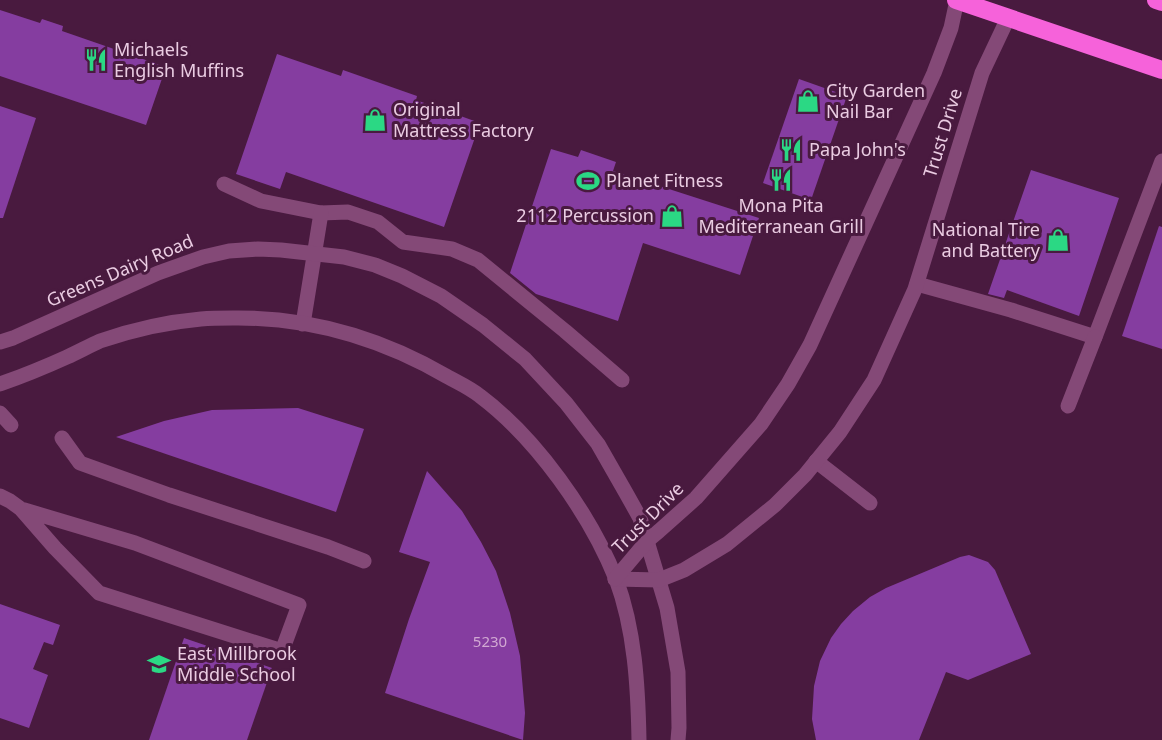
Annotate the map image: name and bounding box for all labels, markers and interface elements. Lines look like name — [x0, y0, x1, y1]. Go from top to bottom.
place label: Michaels English Muffins — [114, 37, 244, 82]
restaurant icon: Michaels English Muffins — [83, 47, 109, 73]
place label: City Garden Nail Bar — [826, 78, 925, 123]
street label: Trust Drive — [917, 85, 967, 180]
shop icon: City Garden Nail Bar — [795, 88, 821, 114]
place label: Original Mattress Factory — [393, 97, 534, 142]
shop icon: Original Mattress Factory — [362, 107, 388, 133]
restaurant icon: Papa John's — [778, 137, 804, 163]
place label: Papa John's — [809, 137, 906, 161]
restaurant icon: Mona Pita Mediterranean Grill — [768, 167, 794, 193]
sports icon: Planet Fitness — [575, 168, 601, 194]
place label: Planet Fitness — [606, 168, 723, 192]
place label: Mona Pita Mediterranean Grill — [698, 193, 864, 238]
place label: 2112 Percussion — [516, 203, 654, 227]
shop icon: 2112 Percussion — [659, 203, 685, 229]
place label: National Tire and Battery — [932, 217, 1041, 262]
shop icon: National Tire and Battery — [1045, 227, 1071, 253]
street label: Greens Dairy Road — [43, 228, 197, 312]
street label: Trust Drive — [606, 476, 688, 558]
house number: 5230 — [473, 631, 507, 651]
place label: East Millbrook Middle School — [177, 641, 297, 686]
school or university icon: East Millbrook Middle School — [146, 651, 172, 677]

